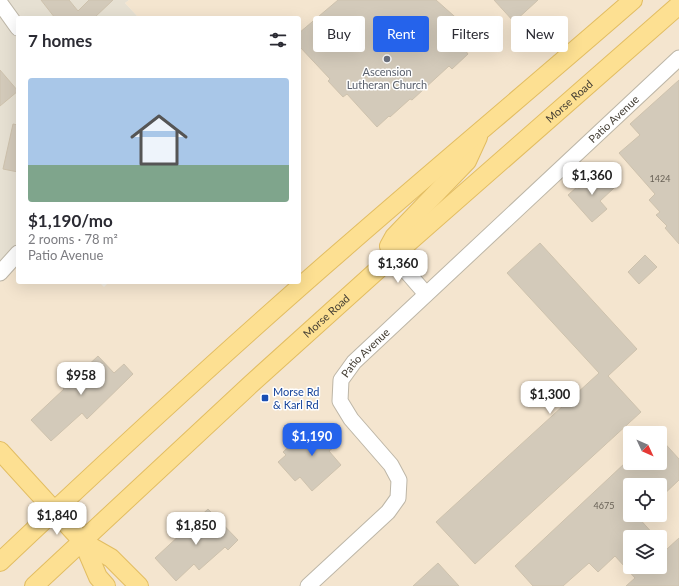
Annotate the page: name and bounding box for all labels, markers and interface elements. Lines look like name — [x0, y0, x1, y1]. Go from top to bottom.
chip: Buy — [313, 16, 365, 52]
chip: Rent — [373, 16, 429, 52]
chip: Filters — [437, 16, 503, 52]
chip: New — [511, 16, 568, 52]
icon: filters — [267, 29, 289, 51]
text: 7 homes — [28, 30, 92, 51]
marker: Ascension Lutheran Church — [382, 54, 392, 64]
place label: Ascension Lutheran Church — [347, 65, 427, 91]
street label: Morse Road — [543, 77, 595, 125]
street label: Patio Avenue — [586, 92, 641, 145]
icon: home — [123, 104, 195, 176]
pin: $1,360 — [559, 162, 625, 196]
text: $1,360 — [572, 167, 612, 183]
house number: 1424 — [650, 173, 670, 184]
text: $1,190/mo — [28, 210, 113, 231]
text: 2 rooms · 78 m² — [28, 231, 118, 247]
text: Patio Avenue — [28, 247, 103, 263]
pin: $1,360 — [365, 250, 431, 284]
text: $1,360 — [378, 255, 418, 271]
street label: Morse Road — [300, 291, 352, 340]
street label: Patio Avenue — [338, 325, 392, 380]
pin: $958 — [57, 362, 105, 396]
text: $958 — [66, 367, 96, 383]
pin: $1,300 — [517, 381, 583, 415]
place label: Morse Rd & Karl Rd — [273, 385, 319, 411]
text: $1,300 — [530, 386, 570, 402]
marker: Morse Rd & Karl Rd — [260, 393, 270, 403]
pin: $1,190 — [279, 423, 345, 457]
north arrow — [623, 426, 667, 470]
map controls — [623, 426, 667, 574]
text: $1,190 — [292, 428, 332, 444]
button: locate — [623, 478, 667, 522]
house number: 4675 — [594, 500, 614, 511]
pin: $1,840 — [24, 502, 90, 536]
text: $1,840 — [37, 507, 77, 523]
pin: $1,850 — [163, 512, 229, 546]
text: $1,850 — [176, 517, 216, 533]
button: layers — [623, 530, 667, 574]

